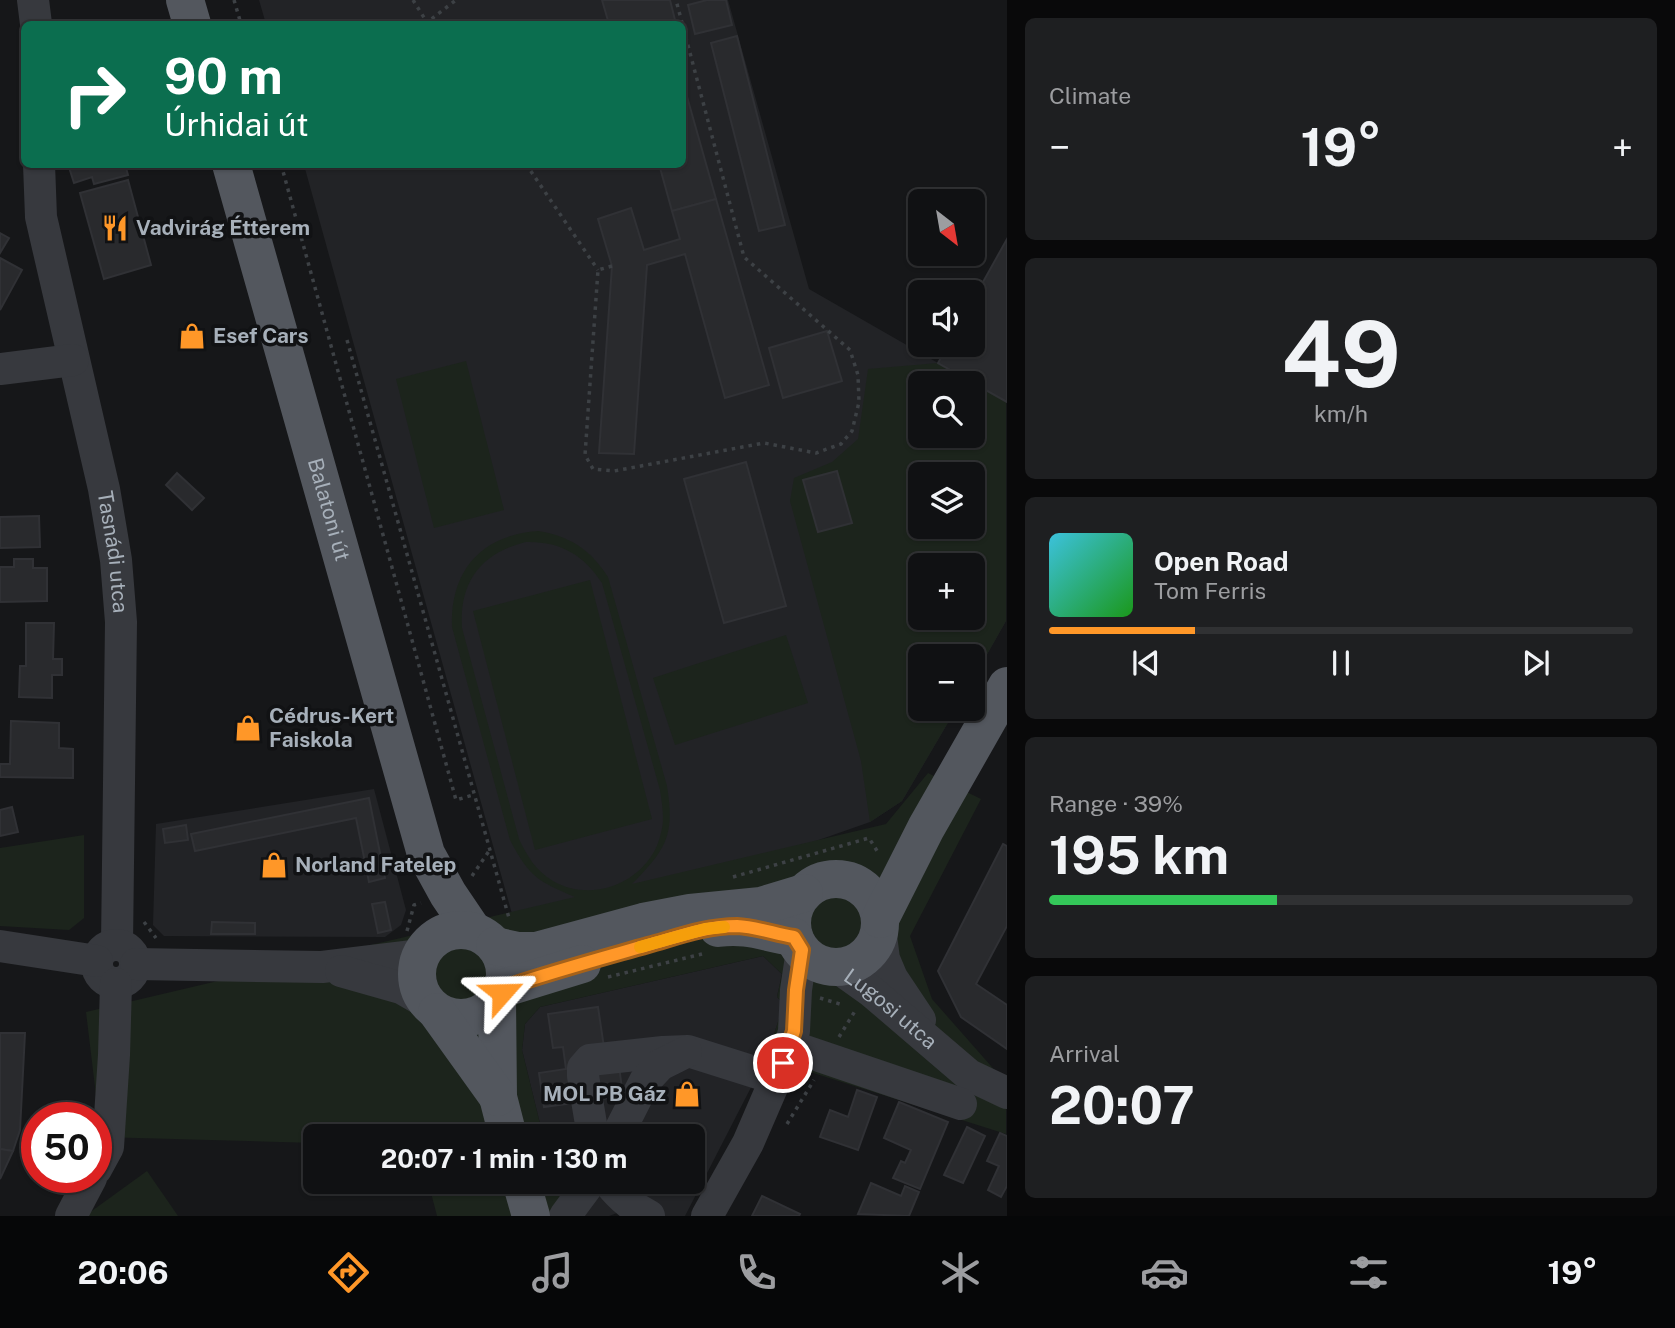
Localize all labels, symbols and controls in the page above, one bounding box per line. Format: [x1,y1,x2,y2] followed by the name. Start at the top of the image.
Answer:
[164,47,283,105] text: 90 m
[49,49,140,140] icon: right
[1049,82,1131,109] text: Climate
[164,106,309,143] text: Úrhidai út
[1300,117,1382,178] text: 19°
[1049,125,1070,170] text: −
[1612,125,1633,170] text: +
[908,189,985,266] north arrow
[908,189,985,721] map controls
[100,213,130,243] restaurant icon: Vadvirág Étterem
[136,215,310,240] place label: Vadvirág Étterem
[908,280,985,357] button: sound
[1281,301,1401,407] text: 49
[177,321,207,351] shop icon: Esef Cars
[213,323,309,348] place label: Esef Cars
[908,371,985,448] button: search
[1314,400,1368,427] text: km/h
[303,455,356,564] street label: Balatoni út
[908,462,985,539] button: layers
[93,489,133,614] street label: Tasnádi utca
[1154,546,1289,577] text: Open Road
[908,553,985,630] button: +
[1154,577,1266,604] text: Tom Ferris
[908,644,985,721] button: −
[1127,644,1165,682] icon: previous
[1322,644,1360,682] icon: pause
[1517,644,1555,682] icon: next
[269,703,394,752] place label: Cédrus-Kert Faiskola
[233,713,263,743] shop icon: Cédrus-Kert Faiskola
[1049,790,1183,817] text: Range · 39%
[1049,825,1229,886] text: 195 km
[259,850,289,880] shop icon: Norland Fatelep
[295,852,456,877] place label: Norland Fatelep
[465,956,539,1030] position arrow
[839,963,942,1054] street label: Lugosi utca
[753,1033,813,1093] pin
[1049,1040,1120,1067] text: Arrival
[764,1044,802,1082] icon: arrive
[1049,1075,1195,1136] text: 20:07
[672,1079,702,1109] shop icon: MOL PB Gáz
[543,1081,666,1106] place label: MOL PB Gáz
[21,1102,112,1193] speed limit sign: 50
[381,1143,627,1174] text: 20:07 · 1 min · 130 m
[324,1248,373,1297] icon: directions
[528,1248,577,1297] icon: music
[732,1248,781,1297] icon: phone
[936,1248,985,1297] icon: climate
[1140,1248,1189,1297] icon: car
[1344,1248,1393,1297] icon: filters
[77,1254,169,1291] text: 20:06
[1548,1254,1597,1291] text: 19°

